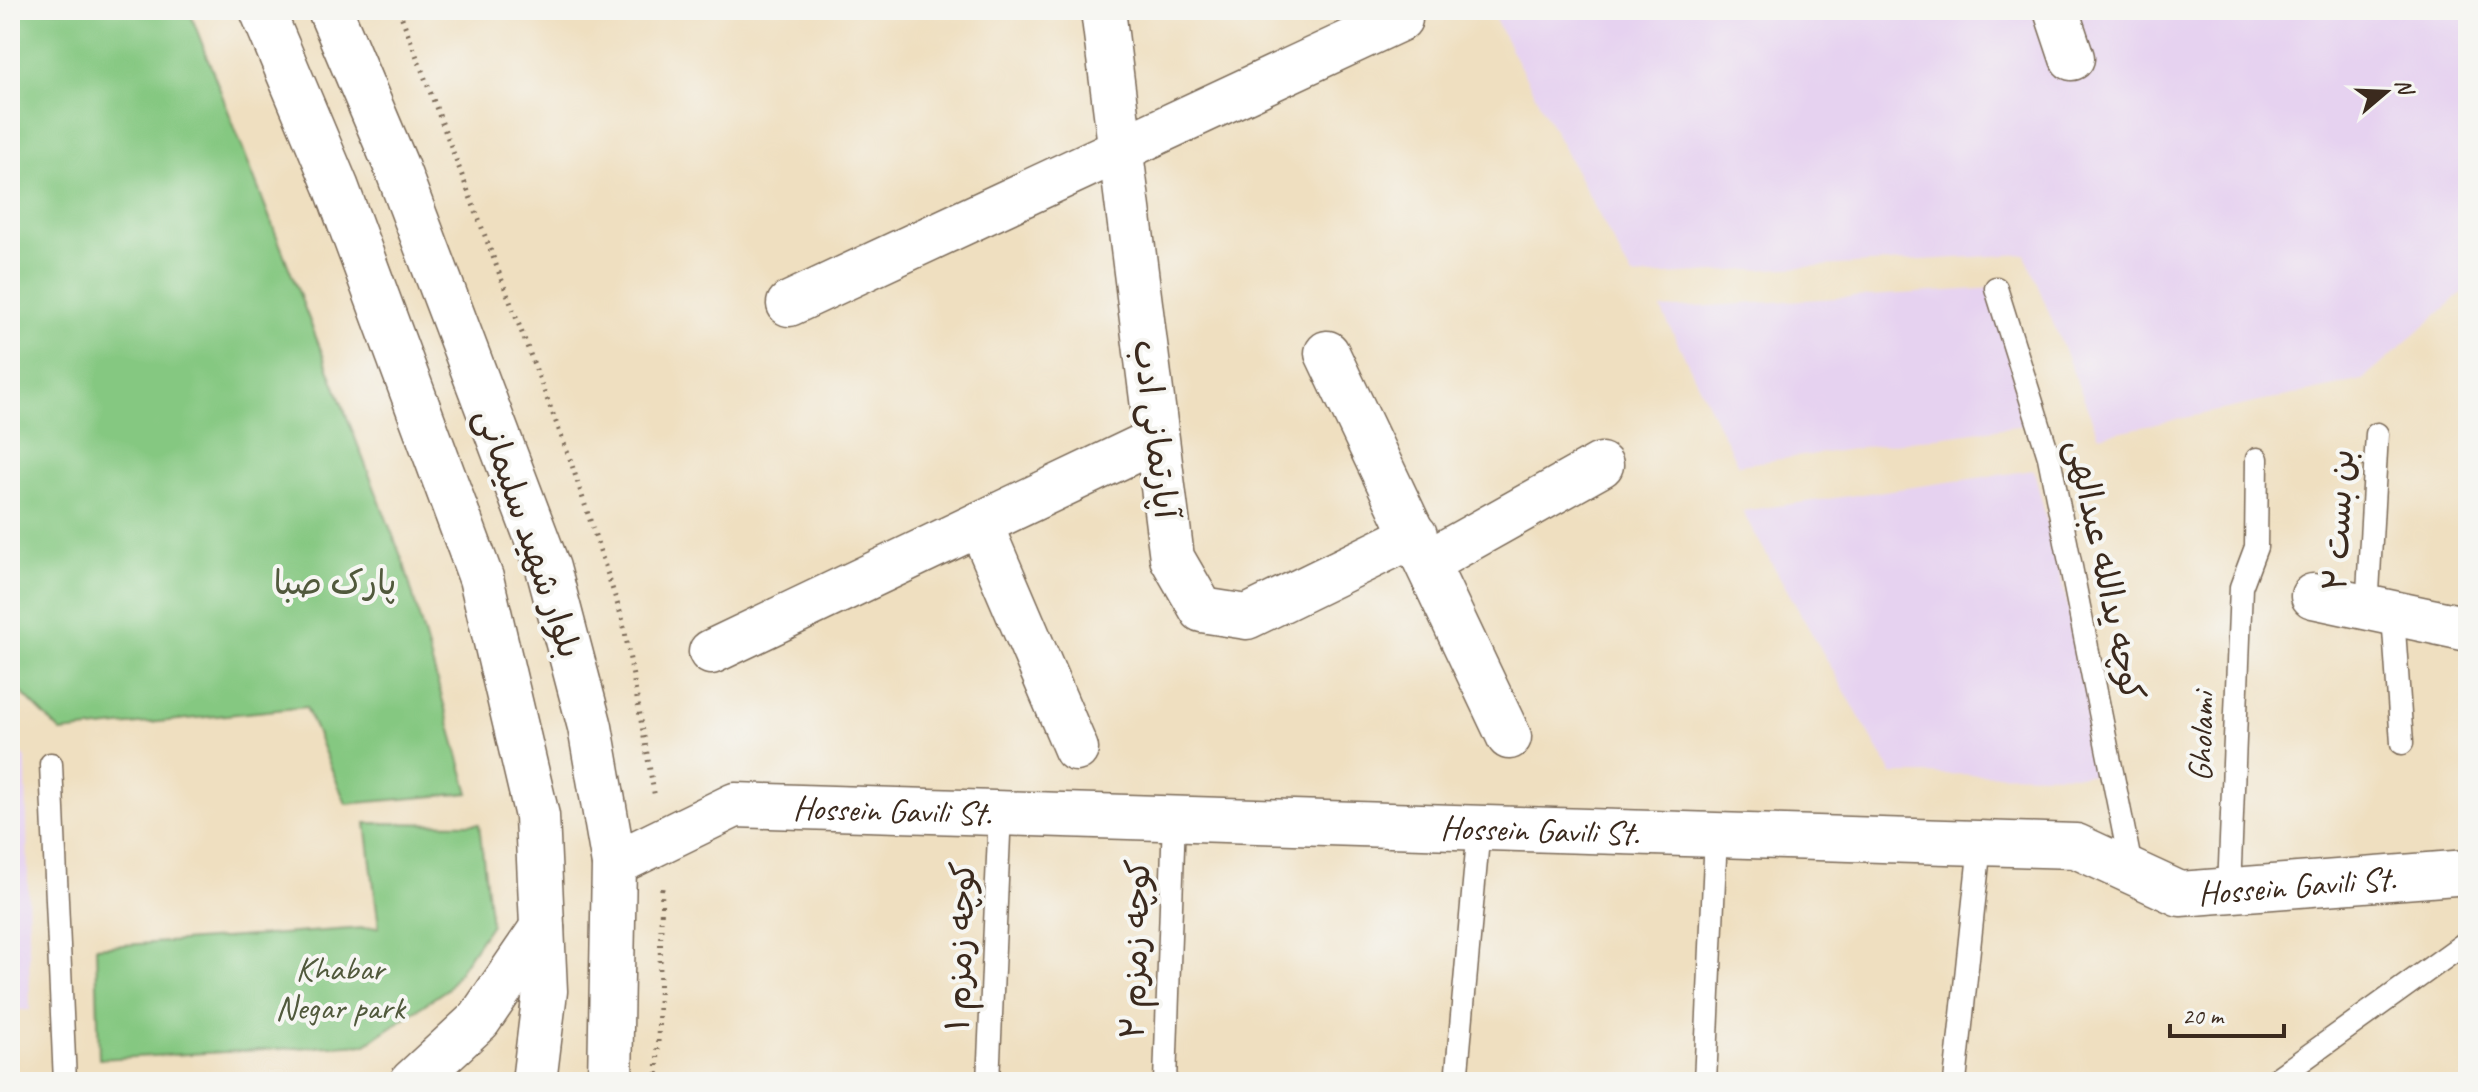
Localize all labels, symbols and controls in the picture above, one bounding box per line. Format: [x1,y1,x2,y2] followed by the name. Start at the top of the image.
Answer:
[2346,52,2426,132] north arrow
[2389,75,2421,100] text: N
[1124,337,1188,522] street label: آپارتمانی ادب
[466,402,592,664] street label: بلوار شهید سلیمانی
[2057,435,2155,705] street label: کوچه یدالله عبدالهی
[2313,448,2363,592] street label: بن بست ۲
[274,561,396,604] park label: پارک صبا
[2178,687,2224,782] street label: Gholami
[792,785,992,834] street label: Hossein Gavili St.
[1440,805,1640,854] street label: Hossein Gavili St.
[2196,856,2398,914] street label: Hossein Gavili St.
[1110,858,1164,1040] street label: کوچه زمزم ۲
[936,860,988,1032] street label: کوچه زمزم ۱
[275,947,407,1029] park label: Khabar Negar park
[2170,988,2284,1038] scale bar
[2182,1001,2225,1031] text: 20 m

